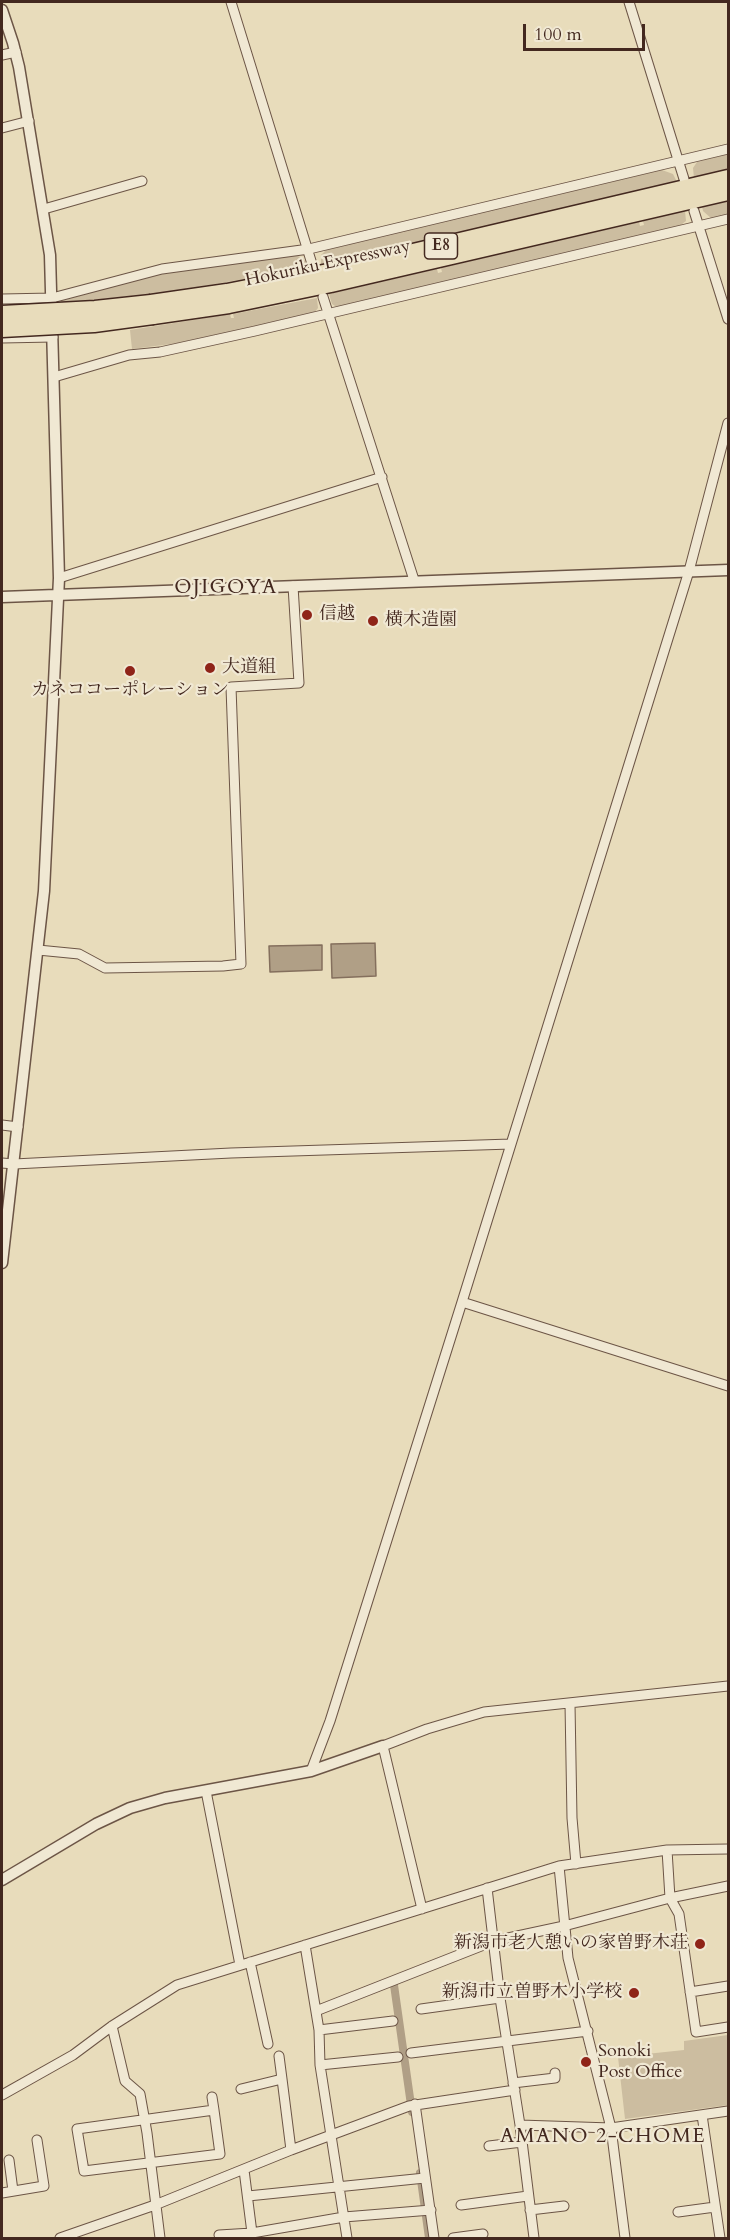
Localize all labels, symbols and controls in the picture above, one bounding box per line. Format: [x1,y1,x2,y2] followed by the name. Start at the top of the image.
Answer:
[526,12,648,50] scale bar
[534,22,582,47] text: 100 m
[424,233,458,259] road number: E8
[243,236,413,292] street label: Hokuriku Expressway
[174,576,278,600] district label: OJIGOYA
[319,604,355,626] place label: 信越
[300,608,314,622] marker: 信越
[385,610,457,632] place label: 横木造園
[366,614,380,628] marker: 横木造園
[222,657,276,679] place label: 大道組
[203,661,217,675] marker: 大道組
[123,664,137,678] marker: カネココーポレーション
[31,680,229,702] place label: カネココーポレーション
[454,1933,688,1955] place label: 新潟市老人憩いの家曽野木荘
[693,1937,707,1951] marker: 新潟市老人憩いの家曽野木荘
[442,1982,622,2004] place label: 新潟市立曽野木小学校
[627,1986,641,2000] marker: 新潟市立曽野木小学校
[598,2041,682,2084] place label: Sonoki Post Office
[579,2055,593,2069] marker: Sonoki Post Office
[500,2125,706,2149] district label: AMANO 2-CHOME

